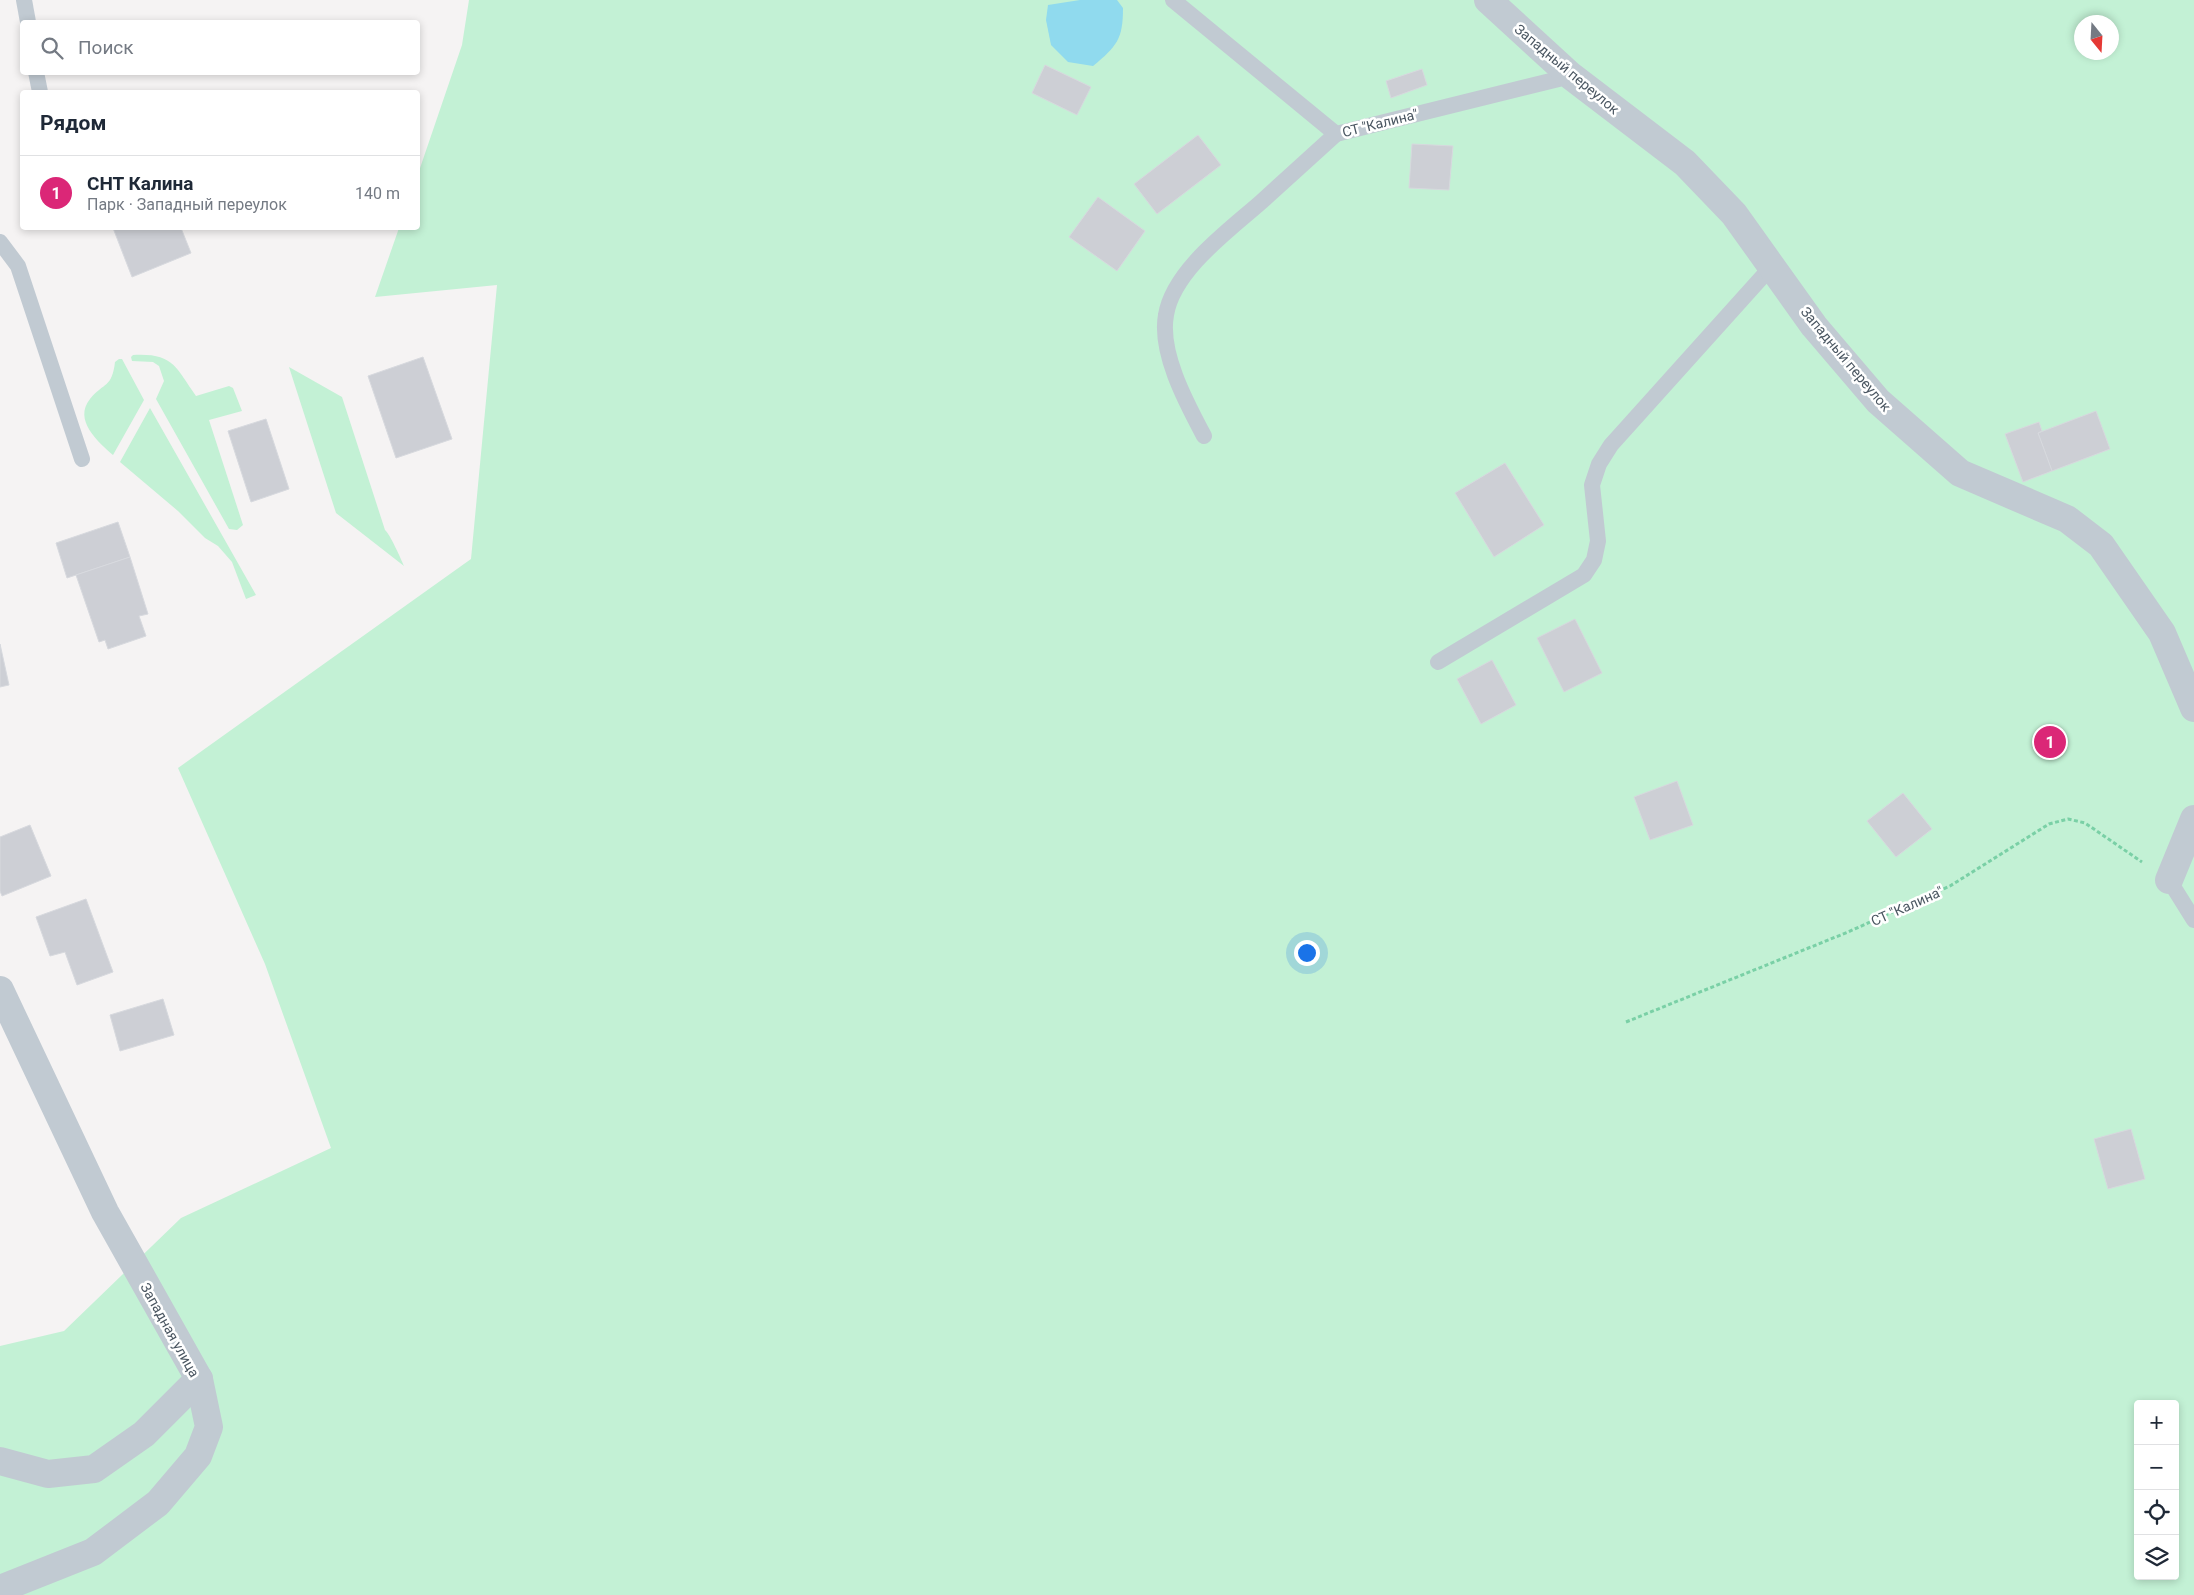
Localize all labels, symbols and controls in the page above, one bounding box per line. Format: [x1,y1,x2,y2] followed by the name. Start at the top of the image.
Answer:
[2074,15,2119,60] north arrow
[20,20,420,75] search box
[1512,21,1623,118] street label: Западный переулок
[38,34,66,62] icon: search
[78,36,134,59] text: Поиск
[1340,106,1420,140] street label: СТ "Калина"
[40,111,106,135] text: Рядом
[87,172,193,195] text: СНТ Калина
[51,184,61,203] text: 1
[355,184,400,203] text: 140 m
[87,195,287,214] text: Парк · Западный переулок
[1798,304,1895,415] street label: Западный переулок
[2034,723,2066,761] pin: 1
[1868,883,1946,929] street label: СТ "Калина"
[1294,940,1320,966] your location
[137,1280,203,1380] street label: Западная улица
[2134,1400,2179,1580] map controls
[2134,1400,2179,1445] button: +
[2134,1445,2179,1490] button: −
[2134,1490,2179,1535] button: locate
[2134,1535,2179,1580] button: layers

